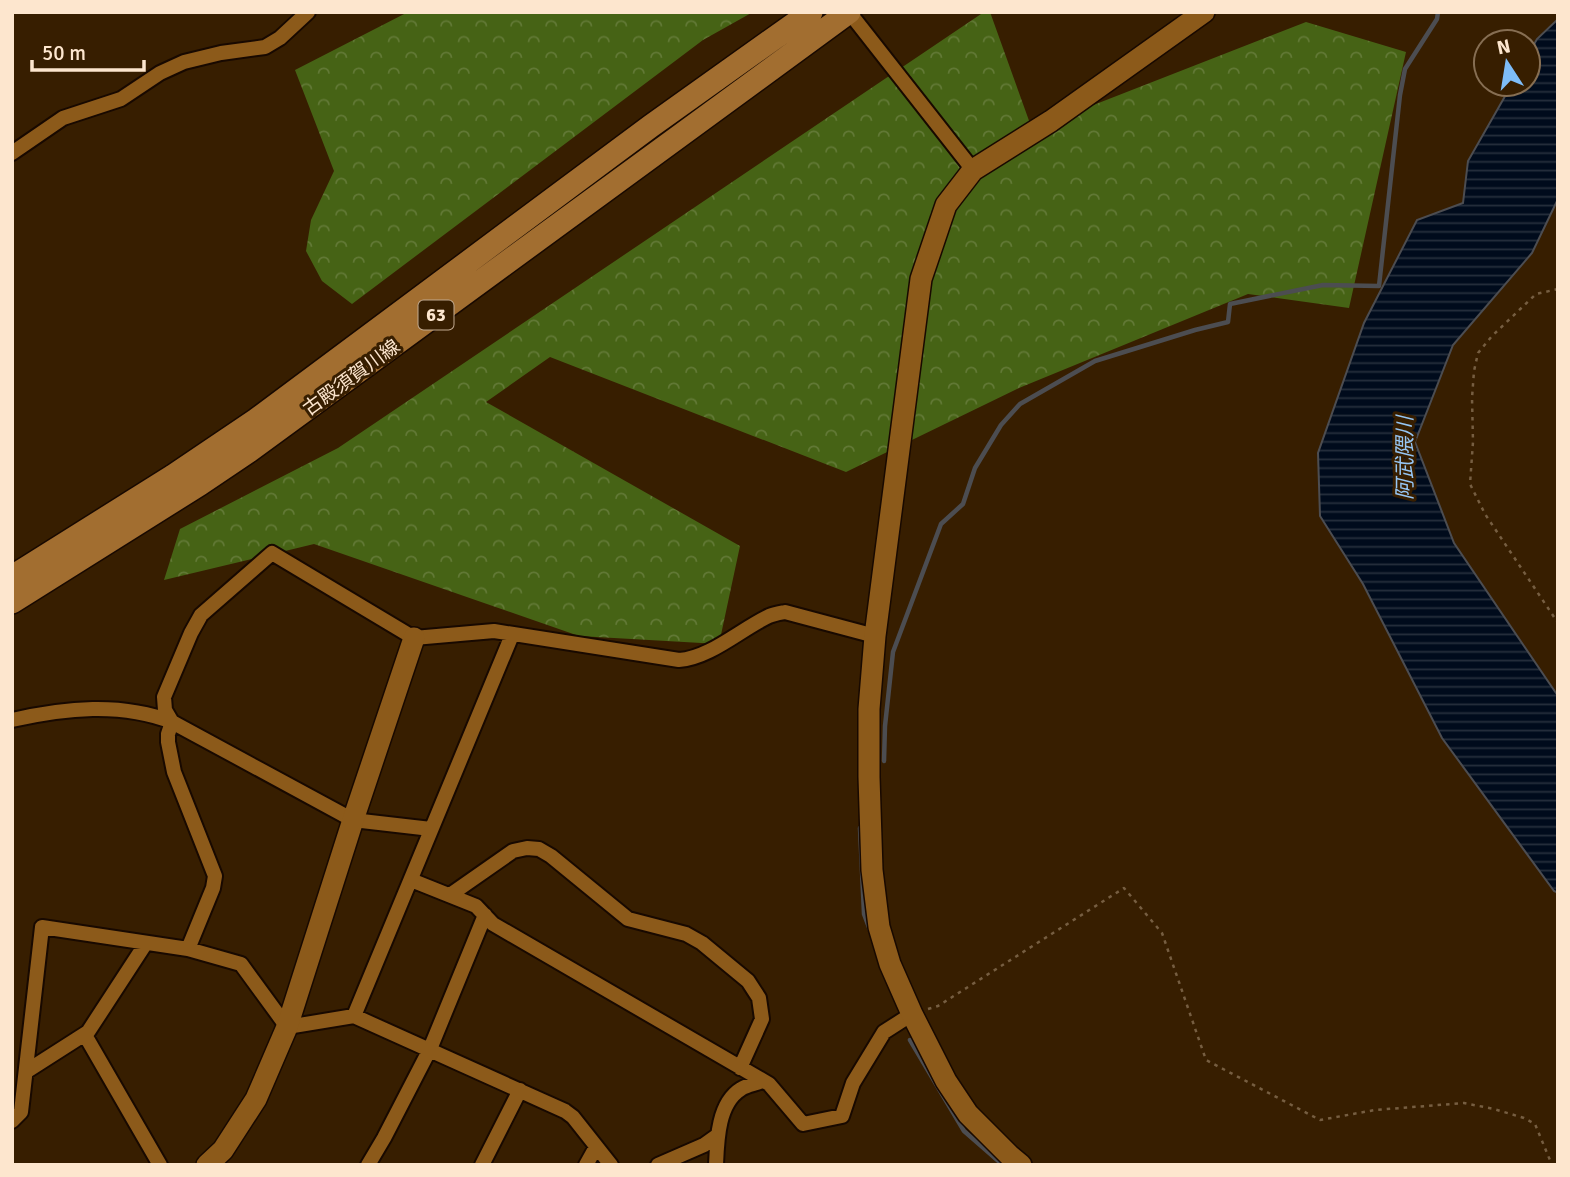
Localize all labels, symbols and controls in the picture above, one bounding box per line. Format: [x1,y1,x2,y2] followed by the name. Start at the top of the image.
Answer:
[32,28,144,72] scale bar
[1472,28,1542,98] north arrow
[1495,34,1513,60] text: N
[42,40,86,66] text: 50 m
[418,300,453,330] road number: 63
[298,335,405,421] street label: 古殿須賀川線
[1392,414,1418,500] water label: 阿武隈川

